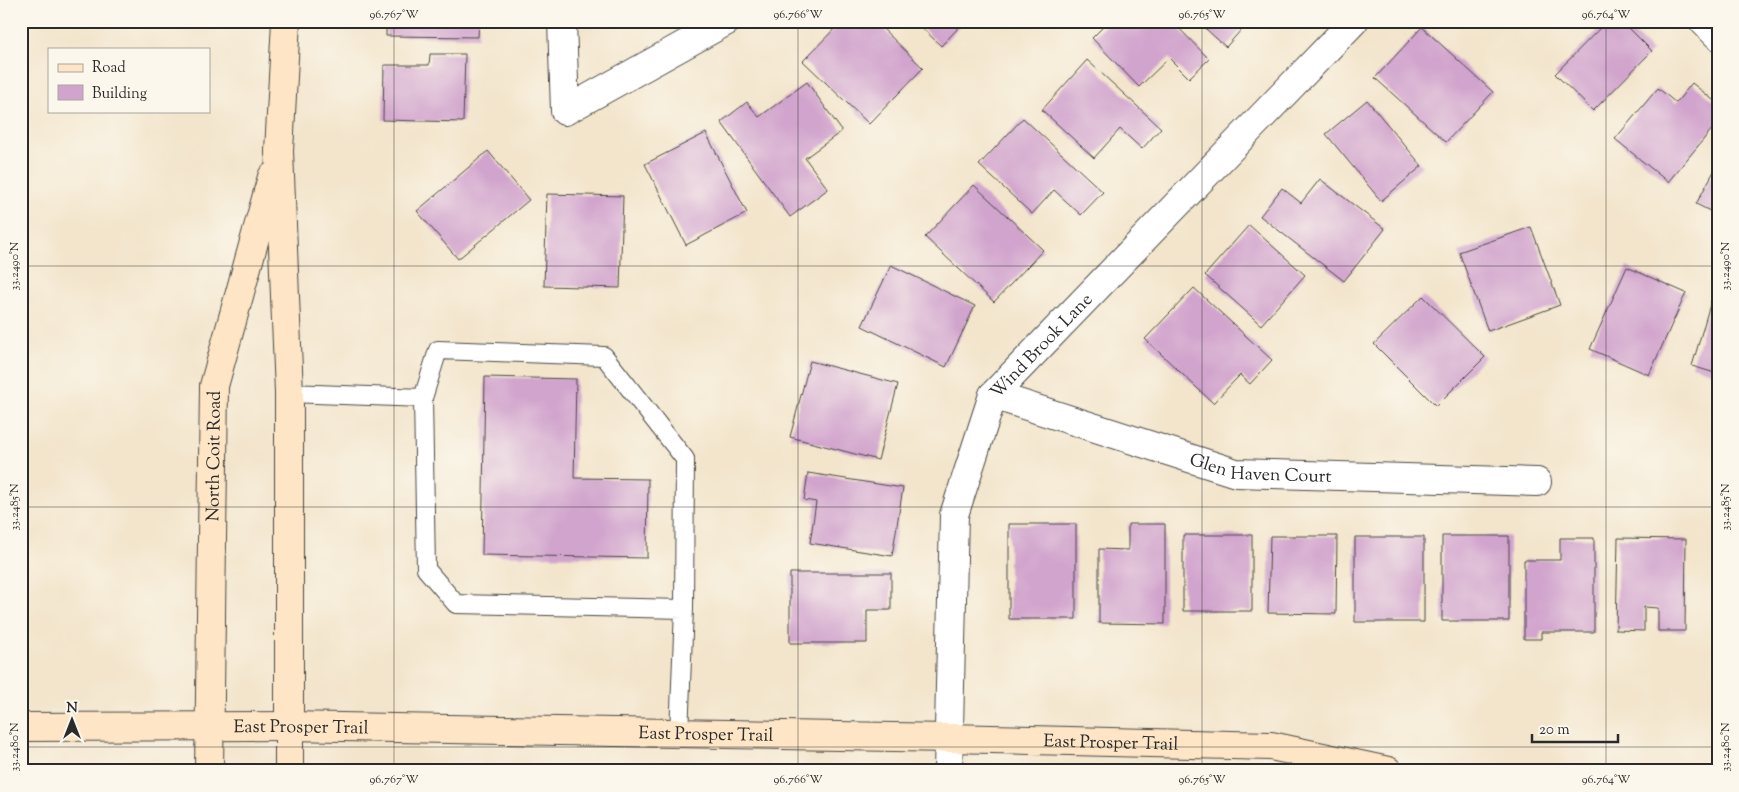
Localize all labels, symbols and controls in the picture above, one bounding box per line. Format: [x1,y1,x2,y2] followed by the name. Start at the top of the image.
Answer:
[369,6,419,24] text: 96.767°W
[774,6,823,24] text: 96.766°W
[1178,6,1226,24] text: 96.765°W
[1582,6,1631,24] text: 96.764°W
[48,48,210,112] legend
[92,58,126,79] text: Road
[92,84,147,105] text: Building
[6,241,24,290] text: 33.2490°N
[1717,241,1735,290] text: 33.2490°N
[985,288,1099,406] street label: Wind Brook Lane
[201,391,229,522] street label: North Coit Road
[1186,448,1332,491] street label: Glen Haven Court
[6,483,24,531] text: 33.2485°N
[1717,483,1735,531] text: 33.2485°N
[48,694,98,744] north arrow
[66,699,78,719] text: N
[1532,712,1618,744] scale bar
[233,715,369,742] street label: East Prosper Trail
[1539,720,1570,741] text: 20 m
[638,721,774,750] street label: East Prosper Trail
[6,722,24,772] text: 33.2480°N
[1717,722,1735,772] text: 33.2480°N
[1043,729,1179,759] street label: East Prosper Trail
[369,771,419,789] text: 96.767°W
[774,771,823,789] text: 96.766°W
[1178,771,1226,789] text: 96.765°W
[1582,771,1631,789] text: 96.764°W

